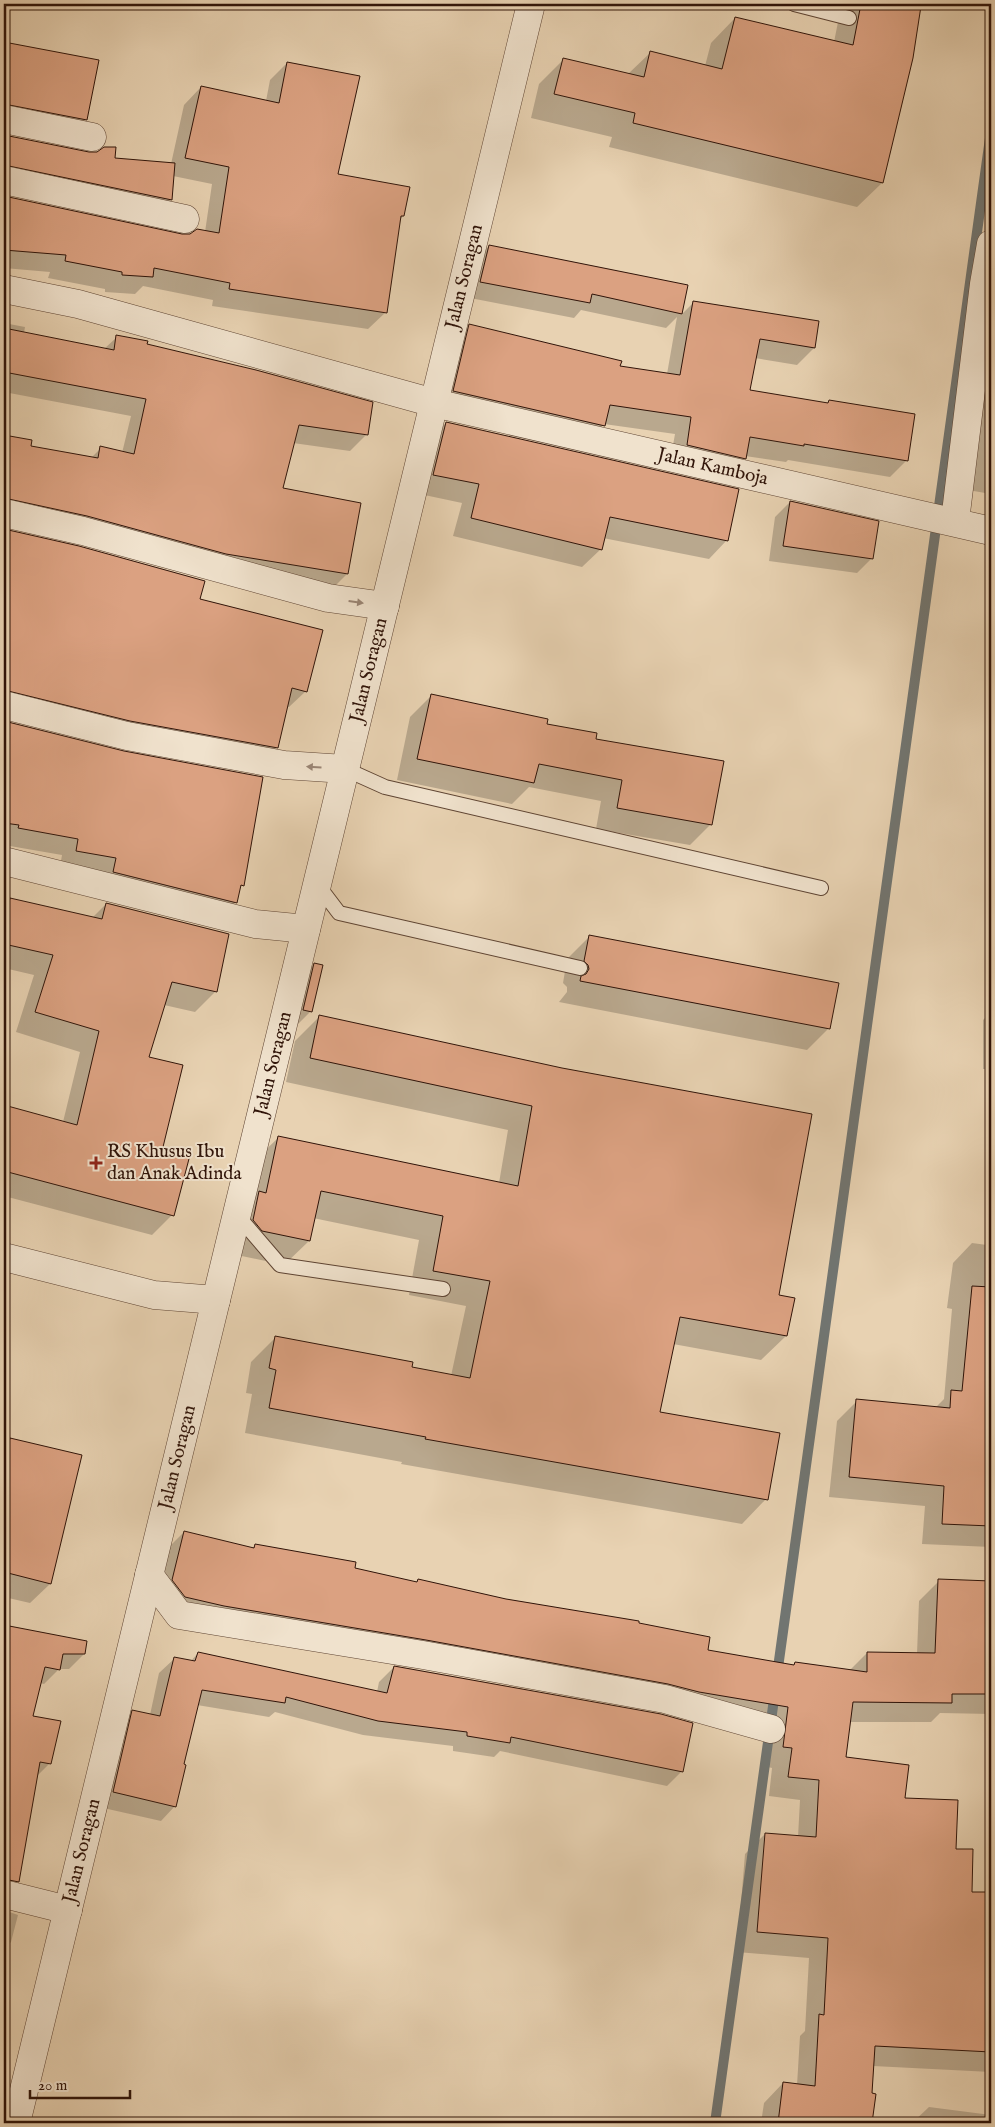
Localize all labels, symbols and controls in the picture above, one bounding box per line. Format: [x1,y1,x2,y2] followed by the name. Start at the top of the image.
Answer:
[440,222,489,334] street label: Jalan Soragan
[653,442,771,492] street label: Jalan Kamboja
[349,598,365,606] one-way arrow
[344,615,393,727] street label: Jalan Soragan
[306,762,322,770] one-way arrow
[249,1009,298,1121] street label: Jalan Soragan
[107,1140,242,1186] place label: RS Khusus Ibu dan Anak Adinda
[89,1156,103,1170] marker: RS Khusus Ibu dan Anak Adinda
[153,1403,202,1514] street label: Jalan Soragan
[57,1796,106,1908] street label: Jalan Soragan
[30,2067,130,2099] scale bar
[38,2076,68,2095] text: 20 m

